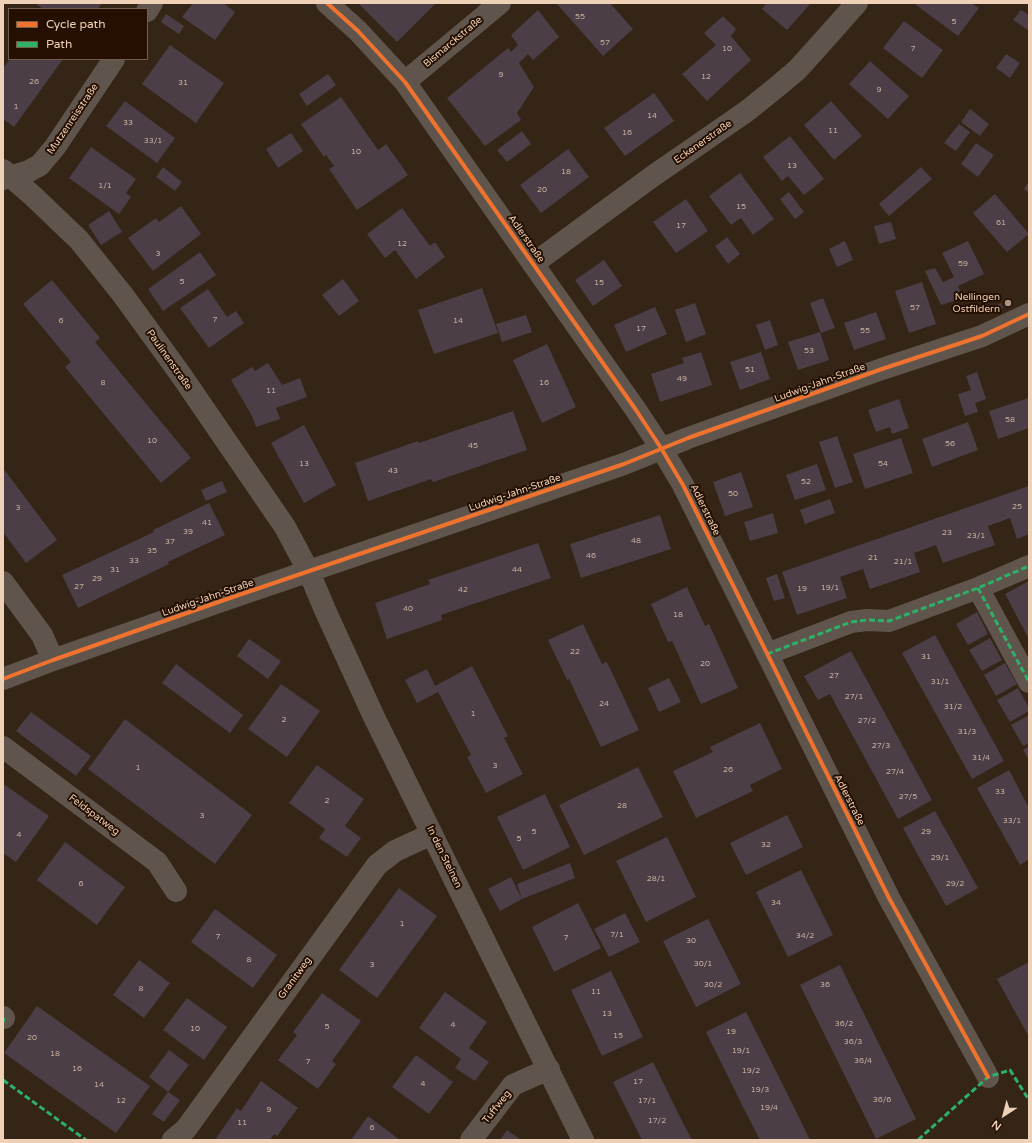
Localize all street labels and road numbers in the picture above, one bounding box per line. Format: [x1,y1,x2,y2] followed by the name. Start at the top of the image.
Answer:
[421,14,485,70] street label: Bismarckstraße
[45,81,101,157] street label: Mutzenreisstraße
[672,118,734,166] street label: Eckenerstraße
[505,213,547,265] street label: Adlerstraße
[144,328,194,392] street label: Paulinenstraße
[773,361,867,405] street label: Ludwig-Jahn-Straße
[468,472,562,514] street label: Ludwig-Jahn-Straße
[687,482,723,538] street label: Adlerstraße
[161,577,255,619] street label: Ludwig-Jahn-Straße
[831,773,867,827] street label: Adlerstraße
[66,792,122,838] street label: Feldspatweg
[424,824,464,890] street label: In den Steinen
[276,955,314,1001] street label: Granitweg
[480,1088,514,1126] street label: Tuffweg

